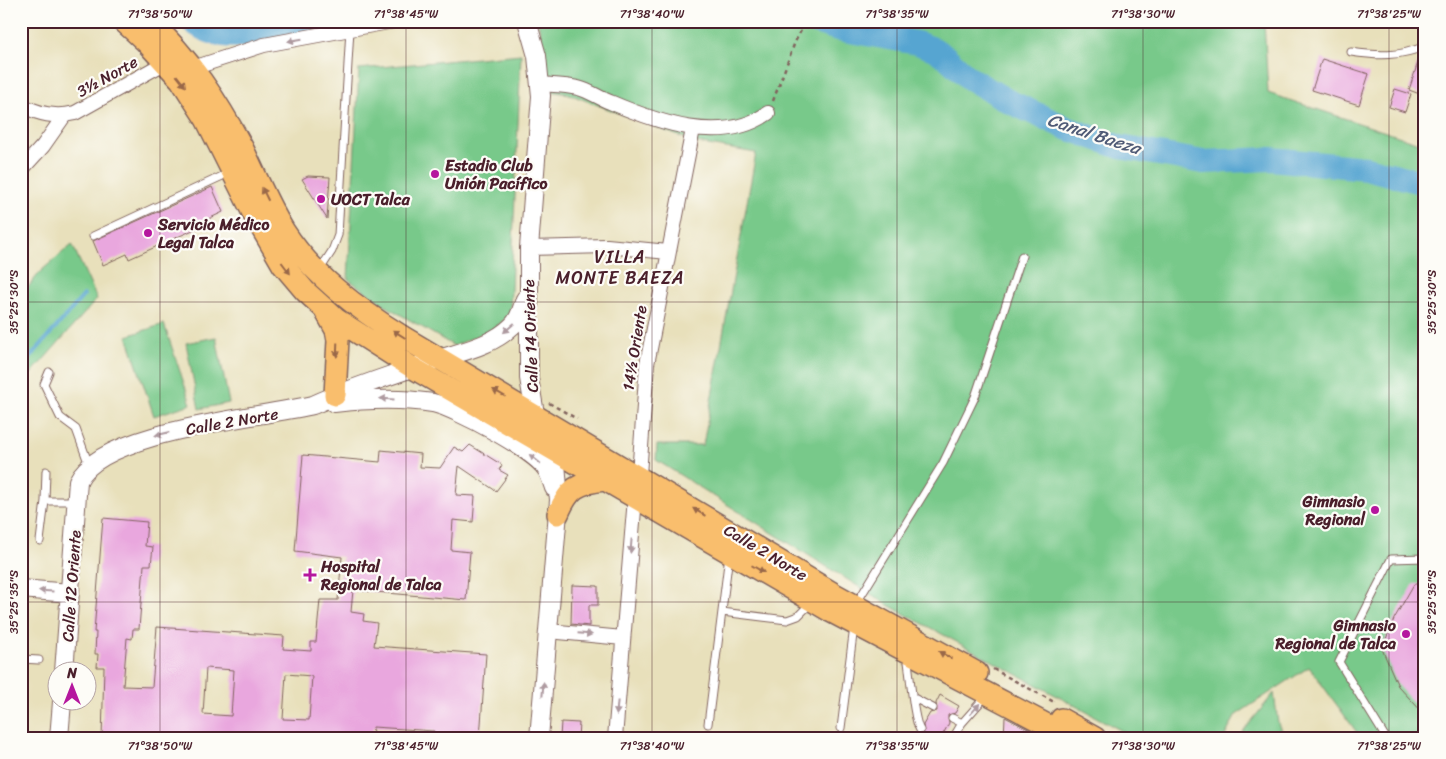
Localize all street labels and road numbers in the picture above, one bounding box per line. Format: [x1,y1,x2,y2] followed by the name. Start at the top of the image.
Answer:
[71,48,143,105] street label: 3½ Norte
[514,279,547,393] street label: Calle 14 Oriente
[613,303,656,393] street label: 14½ Oriente
[183,399,281,444] street label: Calle 2 Norte
[718,516,813,589] street label: Calle 2 Norte
[53,529,90,643] street label: Calle 12 Oriente

